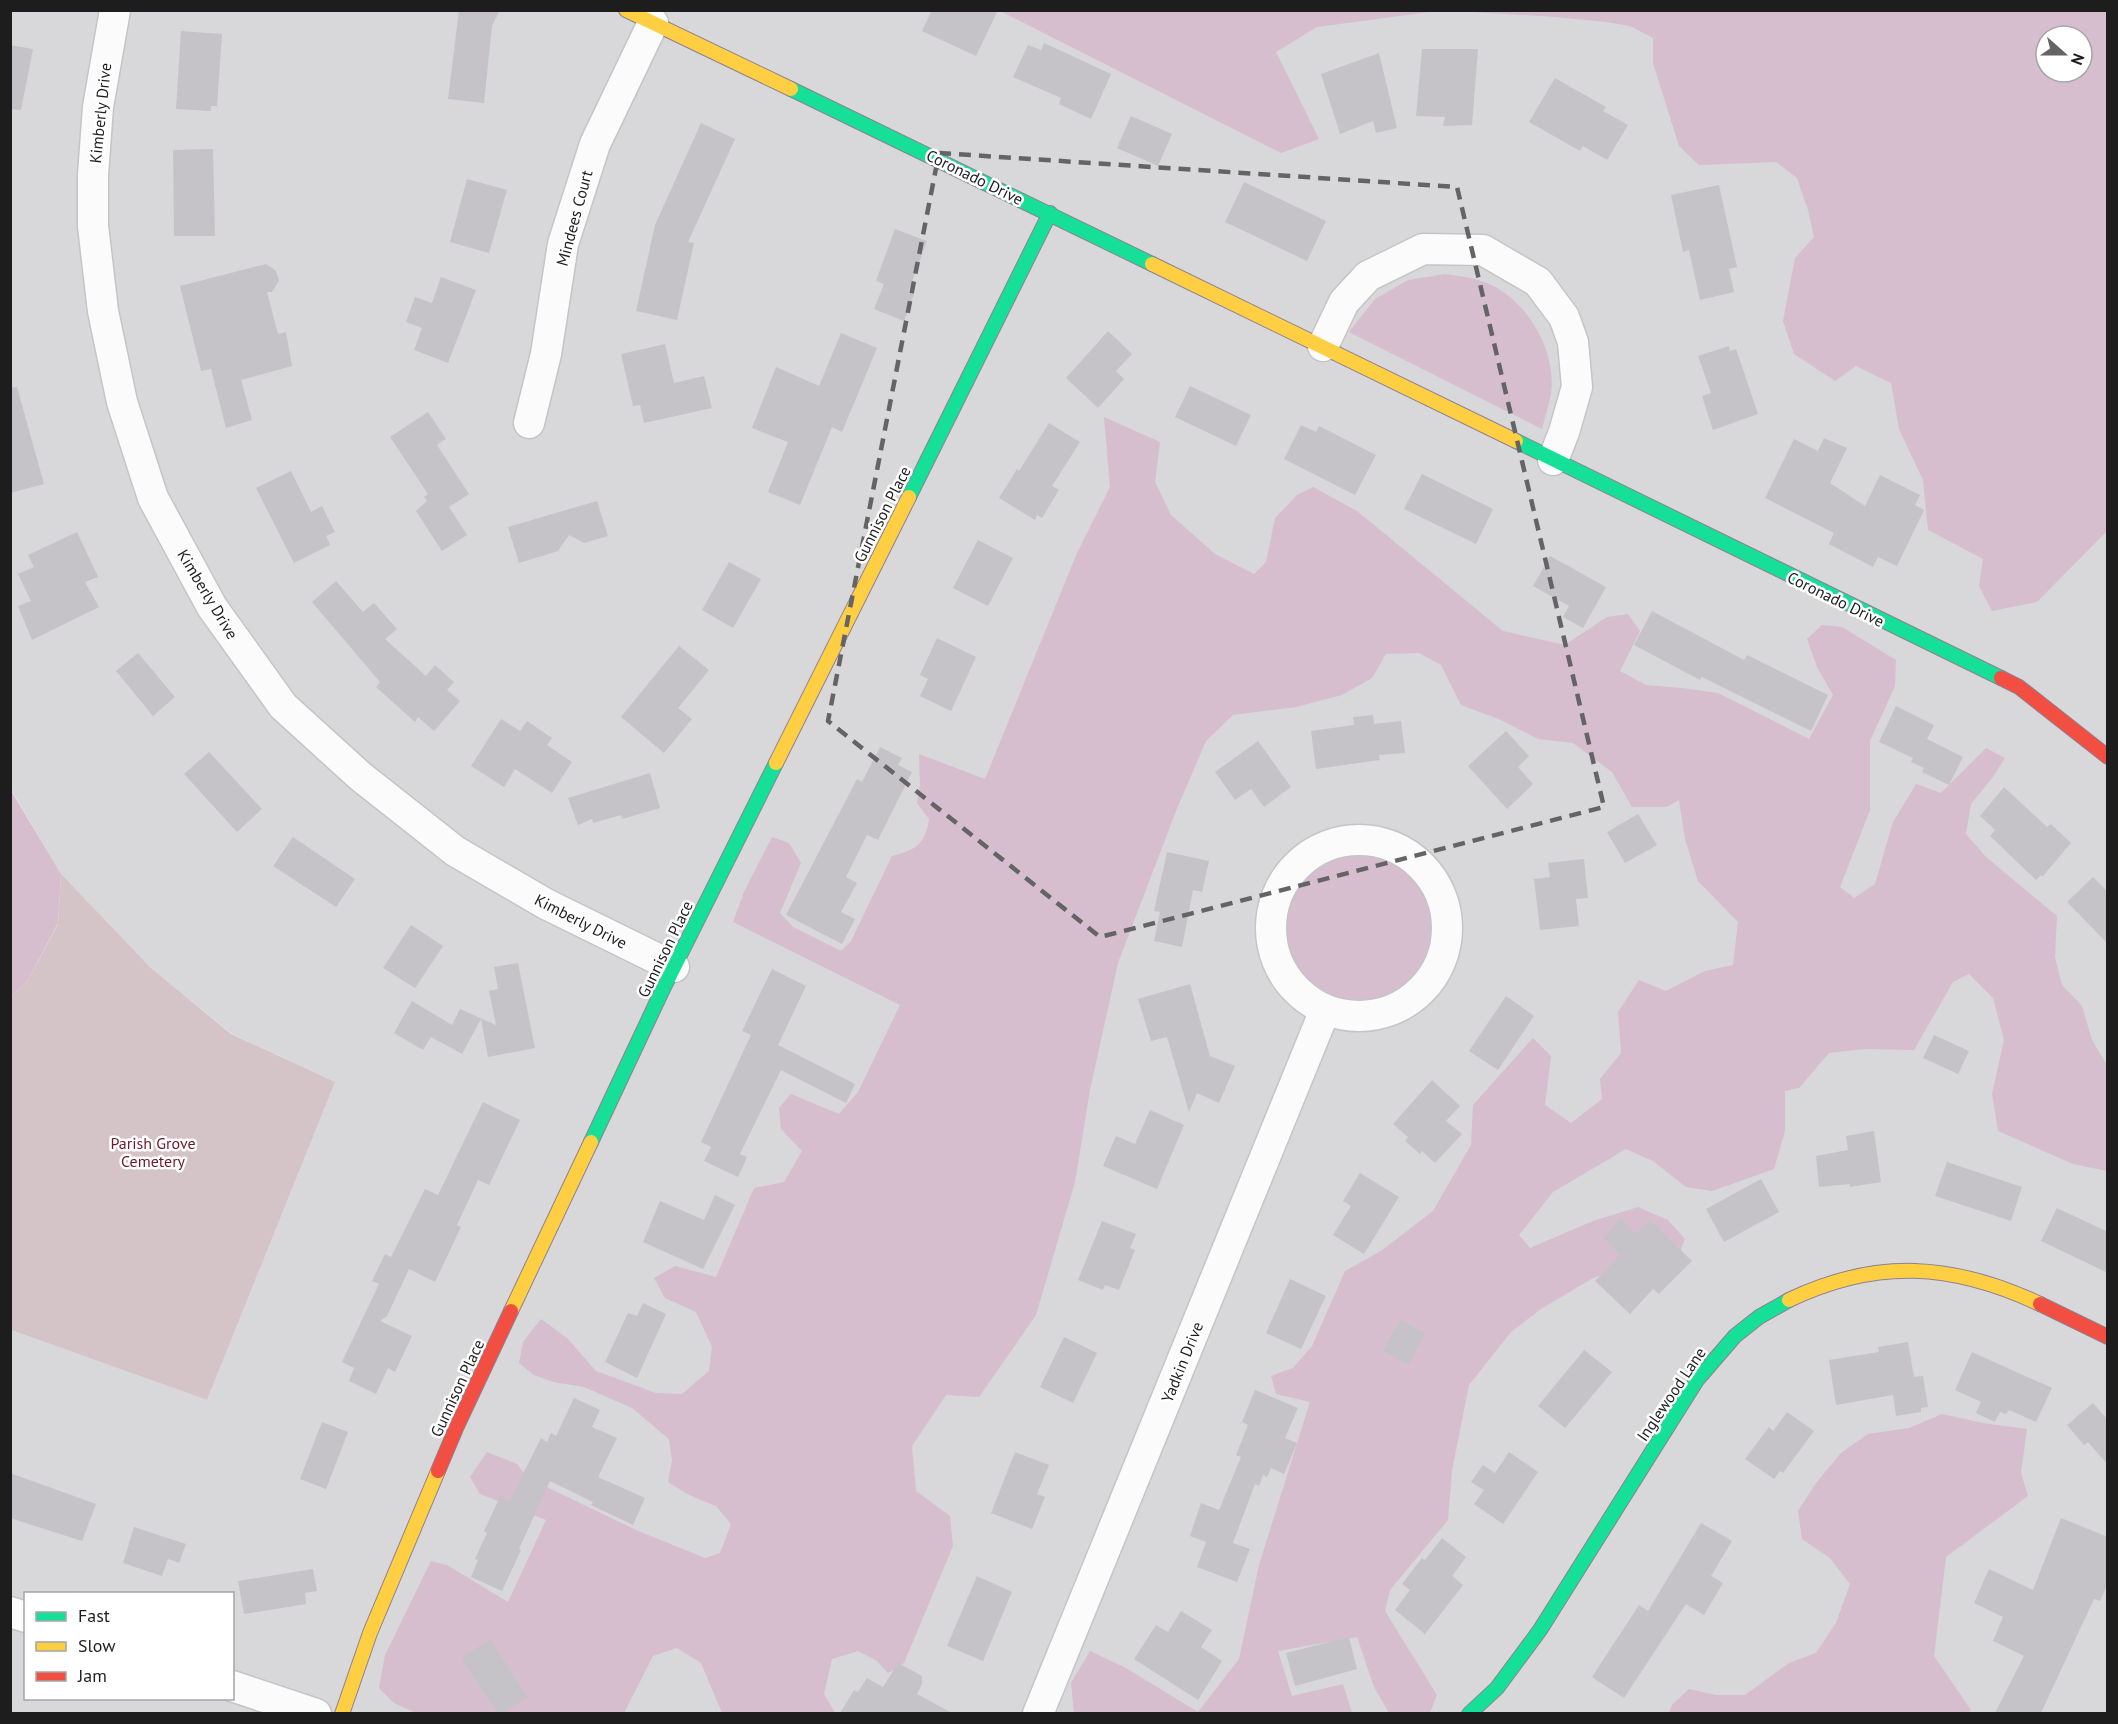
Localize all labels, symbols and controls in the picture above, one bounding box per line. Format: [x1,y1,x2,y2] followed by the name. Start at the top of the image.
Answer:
[2034,24,2094,84] north arrow
[2067,51,2089,68] text: N
[85,62,115,164] street label: Kimberly Drive
[923,145,1027,209] street label: Coronado Drive
[552,167,597,268] street label: Mindees Court
[849,463,915,565] street label: Gunnison Place
[173,546,243,642] street label: Kimberly Drive
[1784,567,1888,631] street label: Coronado Drive
[531,889,631,953] street label: Kimberly Drive
[633,897,697,1001] street label: Gunnison Place
[110,1133,196,1171] park label: Parish Grove Cemetery
[1157,1319,1207,1405] street label: Yadkin Drive
[426,1336,488,1440] street label: Gunnison Place
[1632,1343,1710,1445] street label: Inglewood Lane
[24,1592,234,1700] legend
[78,1604,110,1627] text: Fast
[78,1634,116,1657] text: Slow
[77,1664,107,1687] text: Jam

